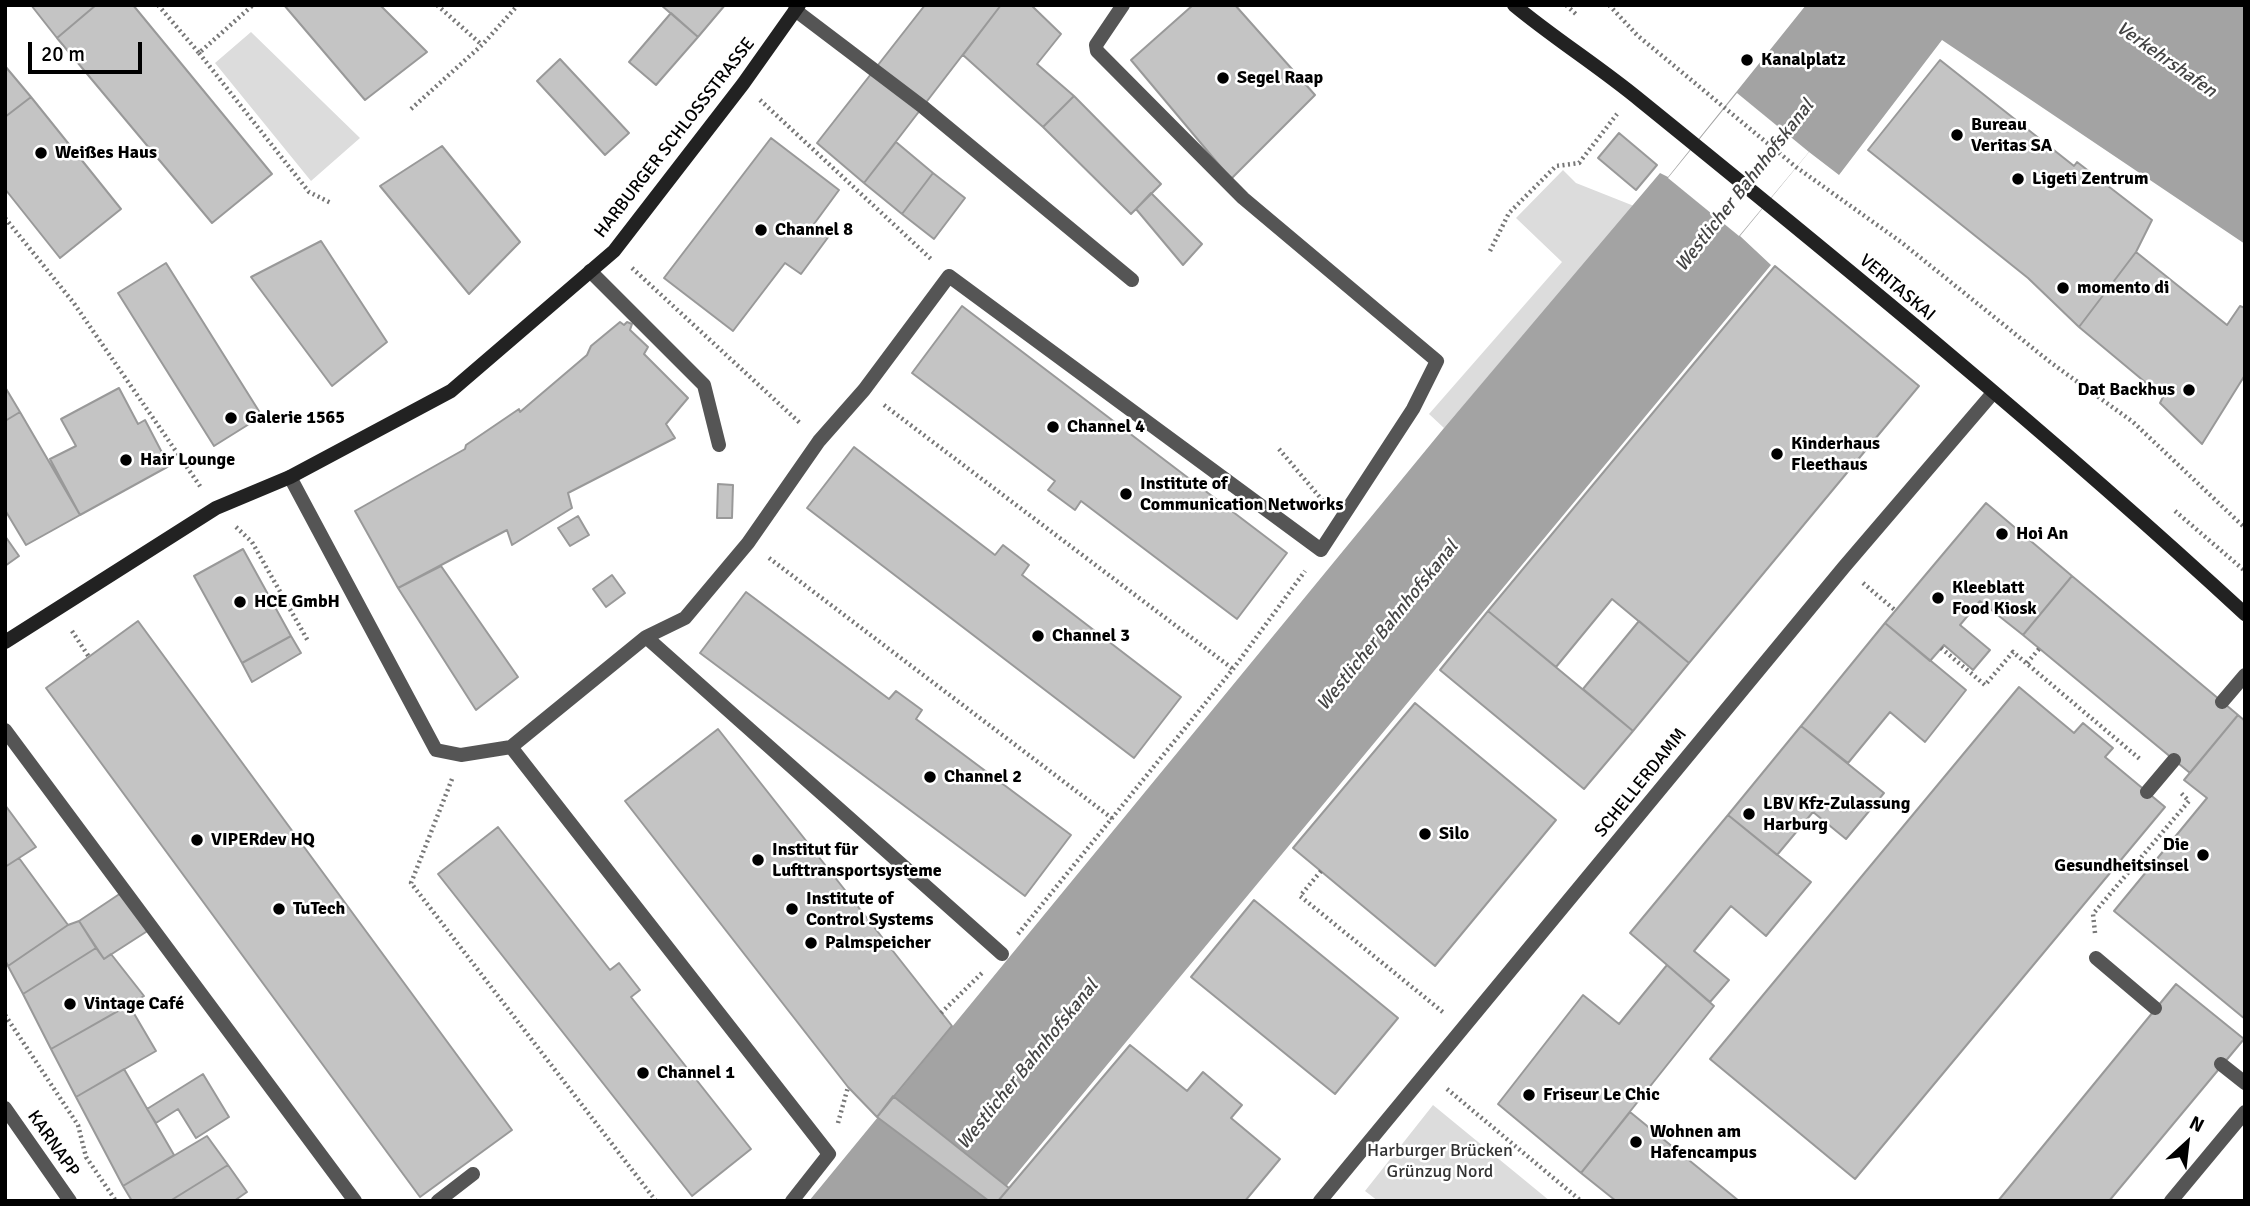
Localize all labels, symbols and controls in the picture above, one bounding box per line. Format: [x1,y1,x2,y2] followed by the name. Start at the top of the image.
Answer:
[2112,17,2220,103] water label: Verkehrshafen
[32,28,145,72] scale bar
[590,34,760,242] street label: HARBURGER SCHLOSSSTRASSE
[41,41,85,67] text: 20 m
[1761,49,1846,71] place label: Kanalplatz
[1739,52,1755,68] marker: Kanalplatz
[1237,67,1323,89] place label: Segel Raap
[1215,70,1231,86] marker: Segel Raap
[1671,96,1819,276] water label: Westlicher Bahnhofskanal
[1971,114,2052,156] place label: Bureau Veritas SA
[1949,127,1965,143] marker: Bureau Veritas SA
[55,142,157,164] place label: Weißes Haus
[33,145,49,161] marker: Weißes Haus
[2032,168,2149,190] place label: Ligeti Zentrum
[2010,171,2026,187] marker: Ligeti Zentrum
[775,219,853,241] place label: Channel 8
[753,222,769,238] marker: Channel 8
[1855,250,1939,326] street label: VERITASKAI
[2077,277,2169,299] place label: momento di
[2055,280,2071,296] marker: momento di
[2078,379,2175,401] place label: Dat Backhus
[2181,382,2197,398] marker: Dat Backhus
[245,407,345,429] place label: Galerie 1565
[223,410,239,426] marker: Galerie 1565
[1067,416,1145,438] place label: Channel 4
[1045,419,1061,435] marker: Channel 4
[1791,433,1880,476] place label: Kinderhaus Fleethaus
[1769,446,1785,462] marker: Kinderhaus Fleethaus
[140,449,235,471] place label: Hair Lounge
[118,452,134,468] marker: Hair Lounge
[1140,473,1343,516] place label: Institute of Communication Networks
[1118,486,1134,502] marker: Institute of Communication Networks
[2016,523,2068,545] place label: Hoi An
[1994,526,2010,542] marker: Hoi An
[1312,537,1464,715] water label: Westlicher Bahnhofskanal
[1952,577,2037,620] place label: Kleeblatt Food Kiosk
[1930,590,1946,606] marker: Kleeblatt Food Kiosk
[254,591,340,613] place label: HCE GmbH
[232,594,248,610] marker: HCE GmbH
[1052,625,1130,647] place label: Channel 3
[1030,628,1046,644] marker: Channel 3
[1590,724,1692,842] street label: SCHELLERDAMM
[944,766,1022,788] place label: Channel 2
[922,769,938,785] marker: Channel 2
[1763,793,1910,836] place label: LBV Kfz-Zulassung Harburg
[1741,806,1757,822] marker: LBV Kfz-Zulassung Harburg
[1439,823,1469,845] place label: Silo
[1417,826,1433,842] marker: Silo
[211,829,315,851] place label: VIPERdev HQ
[189,832,205,848] marker: VIPERdev HQ
[2054,834,2189,876] place label: Die Gesundheitsinsel
[772,839,942,882] place label: Institut für Lufttransportsysteme
[2195,847,2211,863] marker: Die Gesundheitsinsel
[750,852,766,868] marker: Institut für Lufttransportsysteme
[806,888,933,930] place label: Institute of Control Systems
[293,898,345,920] place label: TuTech
[271,901,287,917] marker: TuTech
[784,901,800,917] marker: Institute of Control Systems
[825,932,931,954] place label: Palmspeicher
[803,935,819,951] marker: Palmspeicher
[952,976,1104,1154] water label: Westlicher Bahnhofskanal
[84,993,184,1015] place label: Vintage Café
[62,996,78,1012] marker: Vintage Café
[657,1062,735,1084] place label: Channel 1
[635,1065,651,1081] marker: Channel 1
[1543,1084,1660,1106] place label: Friseur Le Chic
[1521,1087,1537,1103] marker: Friseur Le Chic
[22,1107,84,1181] street label: KARNAPP
[2152,1108,2222,1178] north arrow
[2185,1111,2208,1138] text: N
[1650,1121,1757,1164] place label: Wohnen am Hafencampus
[1628,1134,1644,1150] marker: Wohnen am Hafencampus
[1367,1140,1513,1182] park label: Harburger Brücken Grünzug Nord

